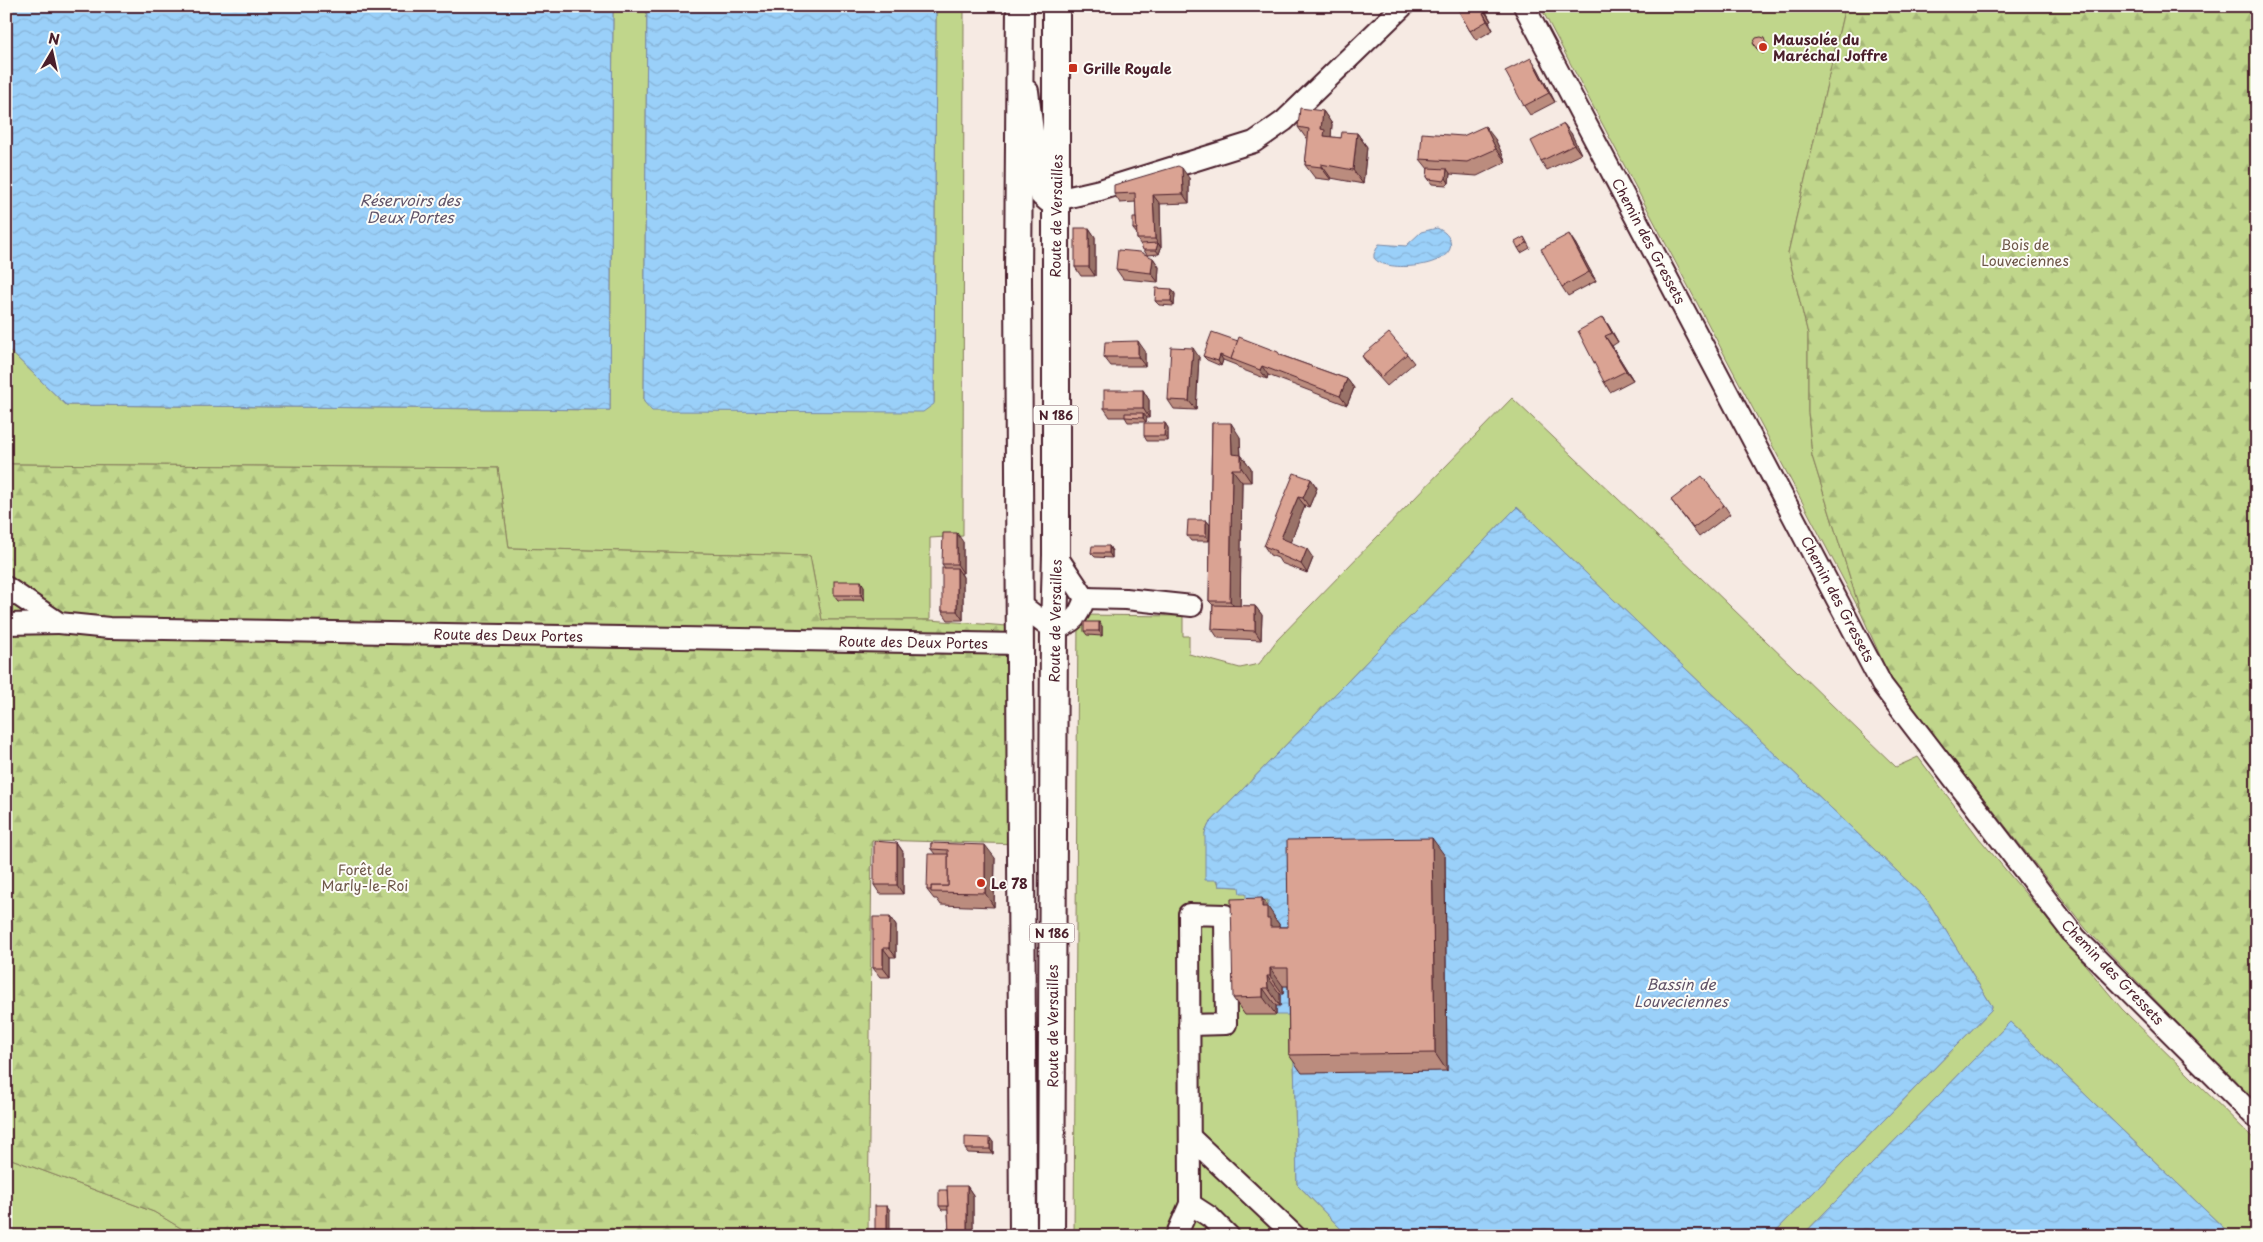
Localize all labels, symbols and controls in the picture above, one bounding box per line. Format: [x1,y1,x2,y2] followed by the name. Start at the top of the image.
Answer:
[47,27,61,50] text: N
[28,28,78,78] north arrow
[1773,29,1888,66] place label: Mausolée du Maréchal Joffre
[1757,41,1769,53] marker: Mausolée du Maréchal Joffre
[1083,58,1172,79] place label: Grille Royale
[1067,62,1079,74] marker: Grille Royale
[1044,154,1068,278] street label: Route de Versailles
[1607,174,1691,308] street label: Chemin des Gressets
[360,188,461,228] water label: Réservoirs des Deux Portes
[1981,234,2069,271] park label: Bois de Louveciennes
[1034,406,1078,424] road number: N 186
[1796,532,1880,666] street label: Chemin des Gressets
[1043,559,1067,683] street label: Route de Versailles
[433,623,583,647] street label: Route des Deux Portes
[838,630,988,654] street label: Route des Deux Portes
[322,859,408,896] park label: Forêt de Marly-le-Roi
[991,873,1028,894] place label: Le 78
[975,877,987,889] marker: Le 78
[2057,914,2169,1030] street label: Chemin des Gressets
[1030,924,1074,942] road number: N 186
[1042,964,1063,1088] street label: Route de Versailles
[1634,972,1729,1012] water label: Bassin de Louveciennes

